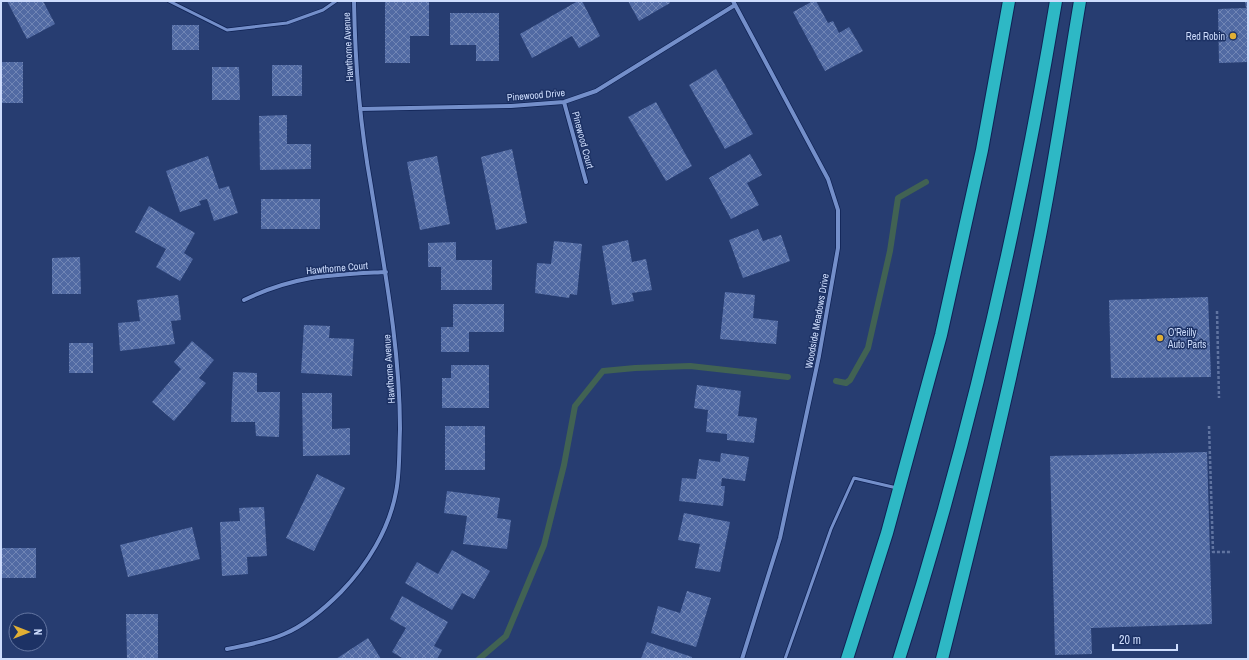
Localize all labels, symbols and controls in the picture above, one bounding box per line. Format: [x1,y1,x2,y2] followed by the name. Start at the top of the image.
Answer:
[340,12,356,82] street label: Hawthorne Avenue
[1186,30,1225,43] place label: Red Robin
[1228,31,1238,41] marker: Red Robin
[506,86,566,104] street label: Pinewood Drive
[569,110,597,171] street label: Pinewood Court
[306,259,369,277] street label: Hawthorne Court
[802,272,832,369] street label: Woodside Meadows Drive
[1167,326,1206,351] place label: O'Reilly Auto Parts
[1155,333,1165,343] marker: O'Reilly Auto Parts
[380,334,398,404] street label: Hawthorne Avenue
[8,612,48,652] north arrow
[1113,626,1177,652] scale bar
[31,629,45,635] text: N
[1119,632,1141,648] text: 20 m

